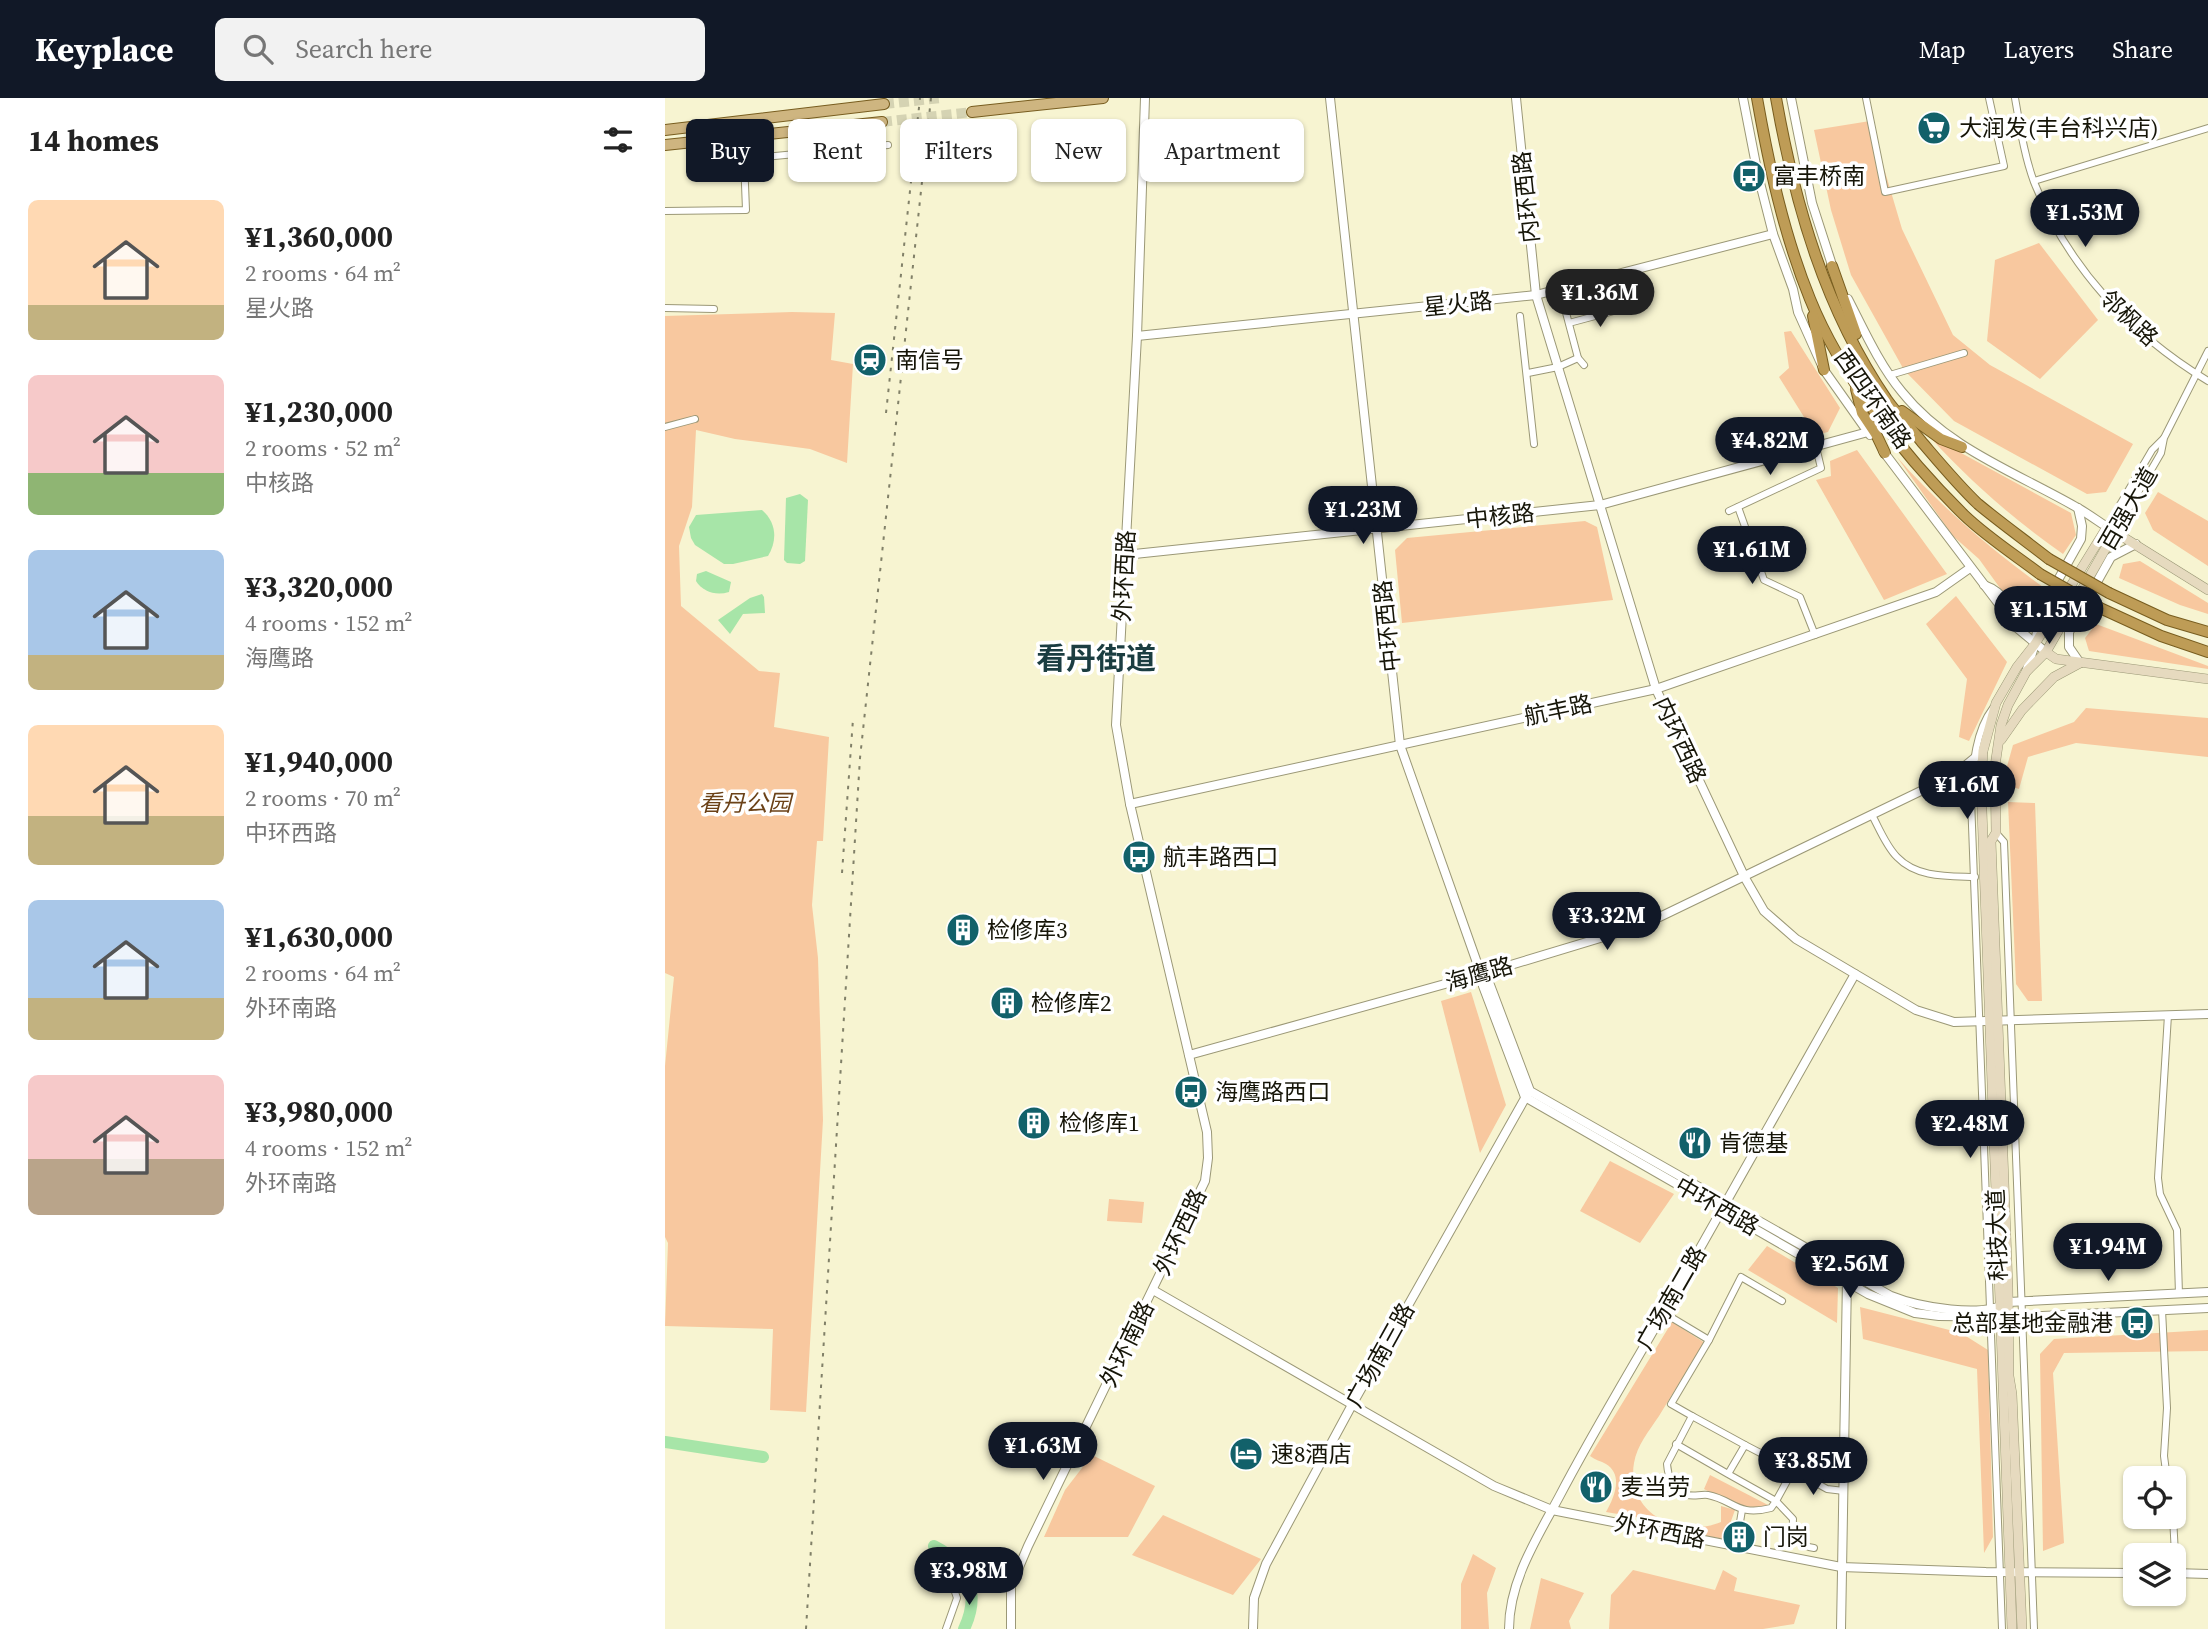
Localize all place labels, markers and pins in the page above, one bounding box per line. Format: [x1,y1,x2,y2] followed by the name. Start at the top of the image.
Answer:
[1915,109,1953,147] supermarket icon: 大润发(丰台科兴店)
[1959,112,2159,144] place label: 大润发(丰台科兴店)
[1730,157,1768,195] bus stop icon: 富丰桥南
[1773,160,1865,192] place label: 富丰桥南
[2028,190,2142,249] pin: ¥1.53M
[1543,270,1657,329] pin: ¥1.36M
[851,341,889,379] station icon: 南信号
[895,344,964,376] place label: 南信号
[1713,418,1827,477] pin: ¥4.82M
[1306,486,1420,546] pin: ¥1.23M
[1695,526,1809,586] pin: ¥1.61M
[1992,587,2106,646] pin: ¥1.15M
[1918,762,2016,821] pin: ¥1.6M
[1120,838,1158,876] bus stop icon: 航丰路西口
[1163,841,1278,873] place label: 航丰路西口
[1550,892,1664,952] pin: ¥3.32M
[944,911,982,949] building icon: 检修库3
[987,914,1068,946] place label: 检修库3
[988,984,1026,1022] building icon: 检修库2
[1031,987,1112,1019] place label: 检修库2
[1172,1073,1210,1111] bus stop icon: 海鹰路西口
[1215,1076,1330,1108] place label: 海鹰路西口
[1913,1100,2027,1160] pin: ¥2.48M
[1015,1104,1053,1142] building icon: 检修库1
[1059,1107,1140,1139] place label: 检修库1
[1676,1124,1714,1162] restaurant icon: 肯德基
[1719,1127,1788,1159] place label: 肯德基
[2051,1224,2165,1283] pin: ¥1.94M
[1793,1240,1907,1300] pin: ¥2.56M
[2118,1304,2156,1342] bus stop icon: 总部基地金融港
[1952,1307,2113,1339] place label: 总部基地金融港
[986,1422,1100,1482] pin: ¥1.63M
[1227,1435,1265,1473] hotel icon: 速8酒店
[1271,1438,1352,1470] place label: 速8酒店
[1756,1438,1870,1497] pin: ¥3.85M
[1577,1468,1615,1506] restaurant icon: 麦当劳
[1621,1471,1690,1503] place label: 麦当劳
[1720,1518,1758,1556] building icon: 门岗
[1763,1521,1809,1553] place label: 门岗
[912,1548,1026,1607] pin: ¥3.98M

